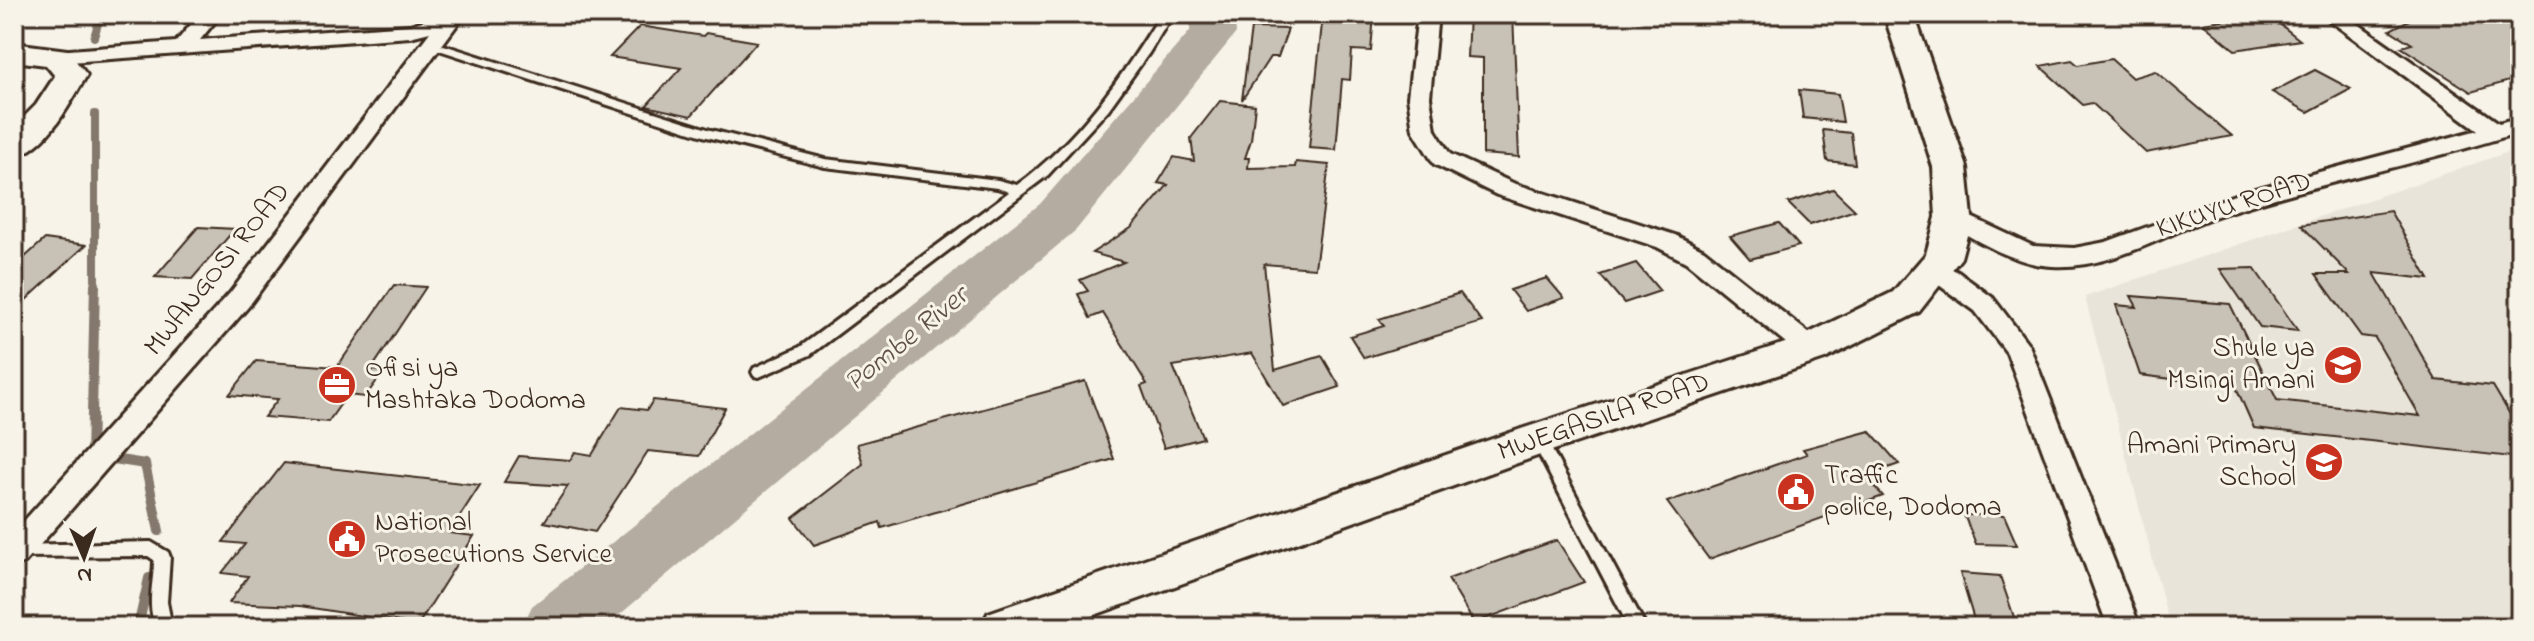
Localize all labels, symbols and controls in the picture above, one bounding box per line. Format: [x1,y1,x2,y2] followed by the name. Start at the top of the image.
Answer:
[2151,162,2317,250] street label: KIKUYU ROAD
[135,174,301,366] street label: MWANGOSI ROAD
[835,274,981,404] water label: Pombe River
[2167,329,2315,402] place label: Shule ya Msingi Amani
[2322,344,2364,386] school or university icon: Shule ya Msingi Amani
[365,349,586,422] place label: Ofisi ya Mashtaka Dodoma
[1493,363,1715,473] street label: MWEGASILA ROAD
[316,364,358,406] office icon: Ofisi ya Mashtaka Dodoma
[2127,426,2296,499] place label: Amani Primary School
[2303,441,2345,483] school or university icon: Amani Primary School
[1824,456,2002,529] place label: Traffic police, Dodoma
[1775,471,1817,513] public building icon: Traffic police, Dodoma
[375,503,612,576] place label: National Prosecutions Service
[44,517,124,597] north arrow
[326,518,368,560] public building icon: National Prosecutions Service
[77,558,93,590] text: N

